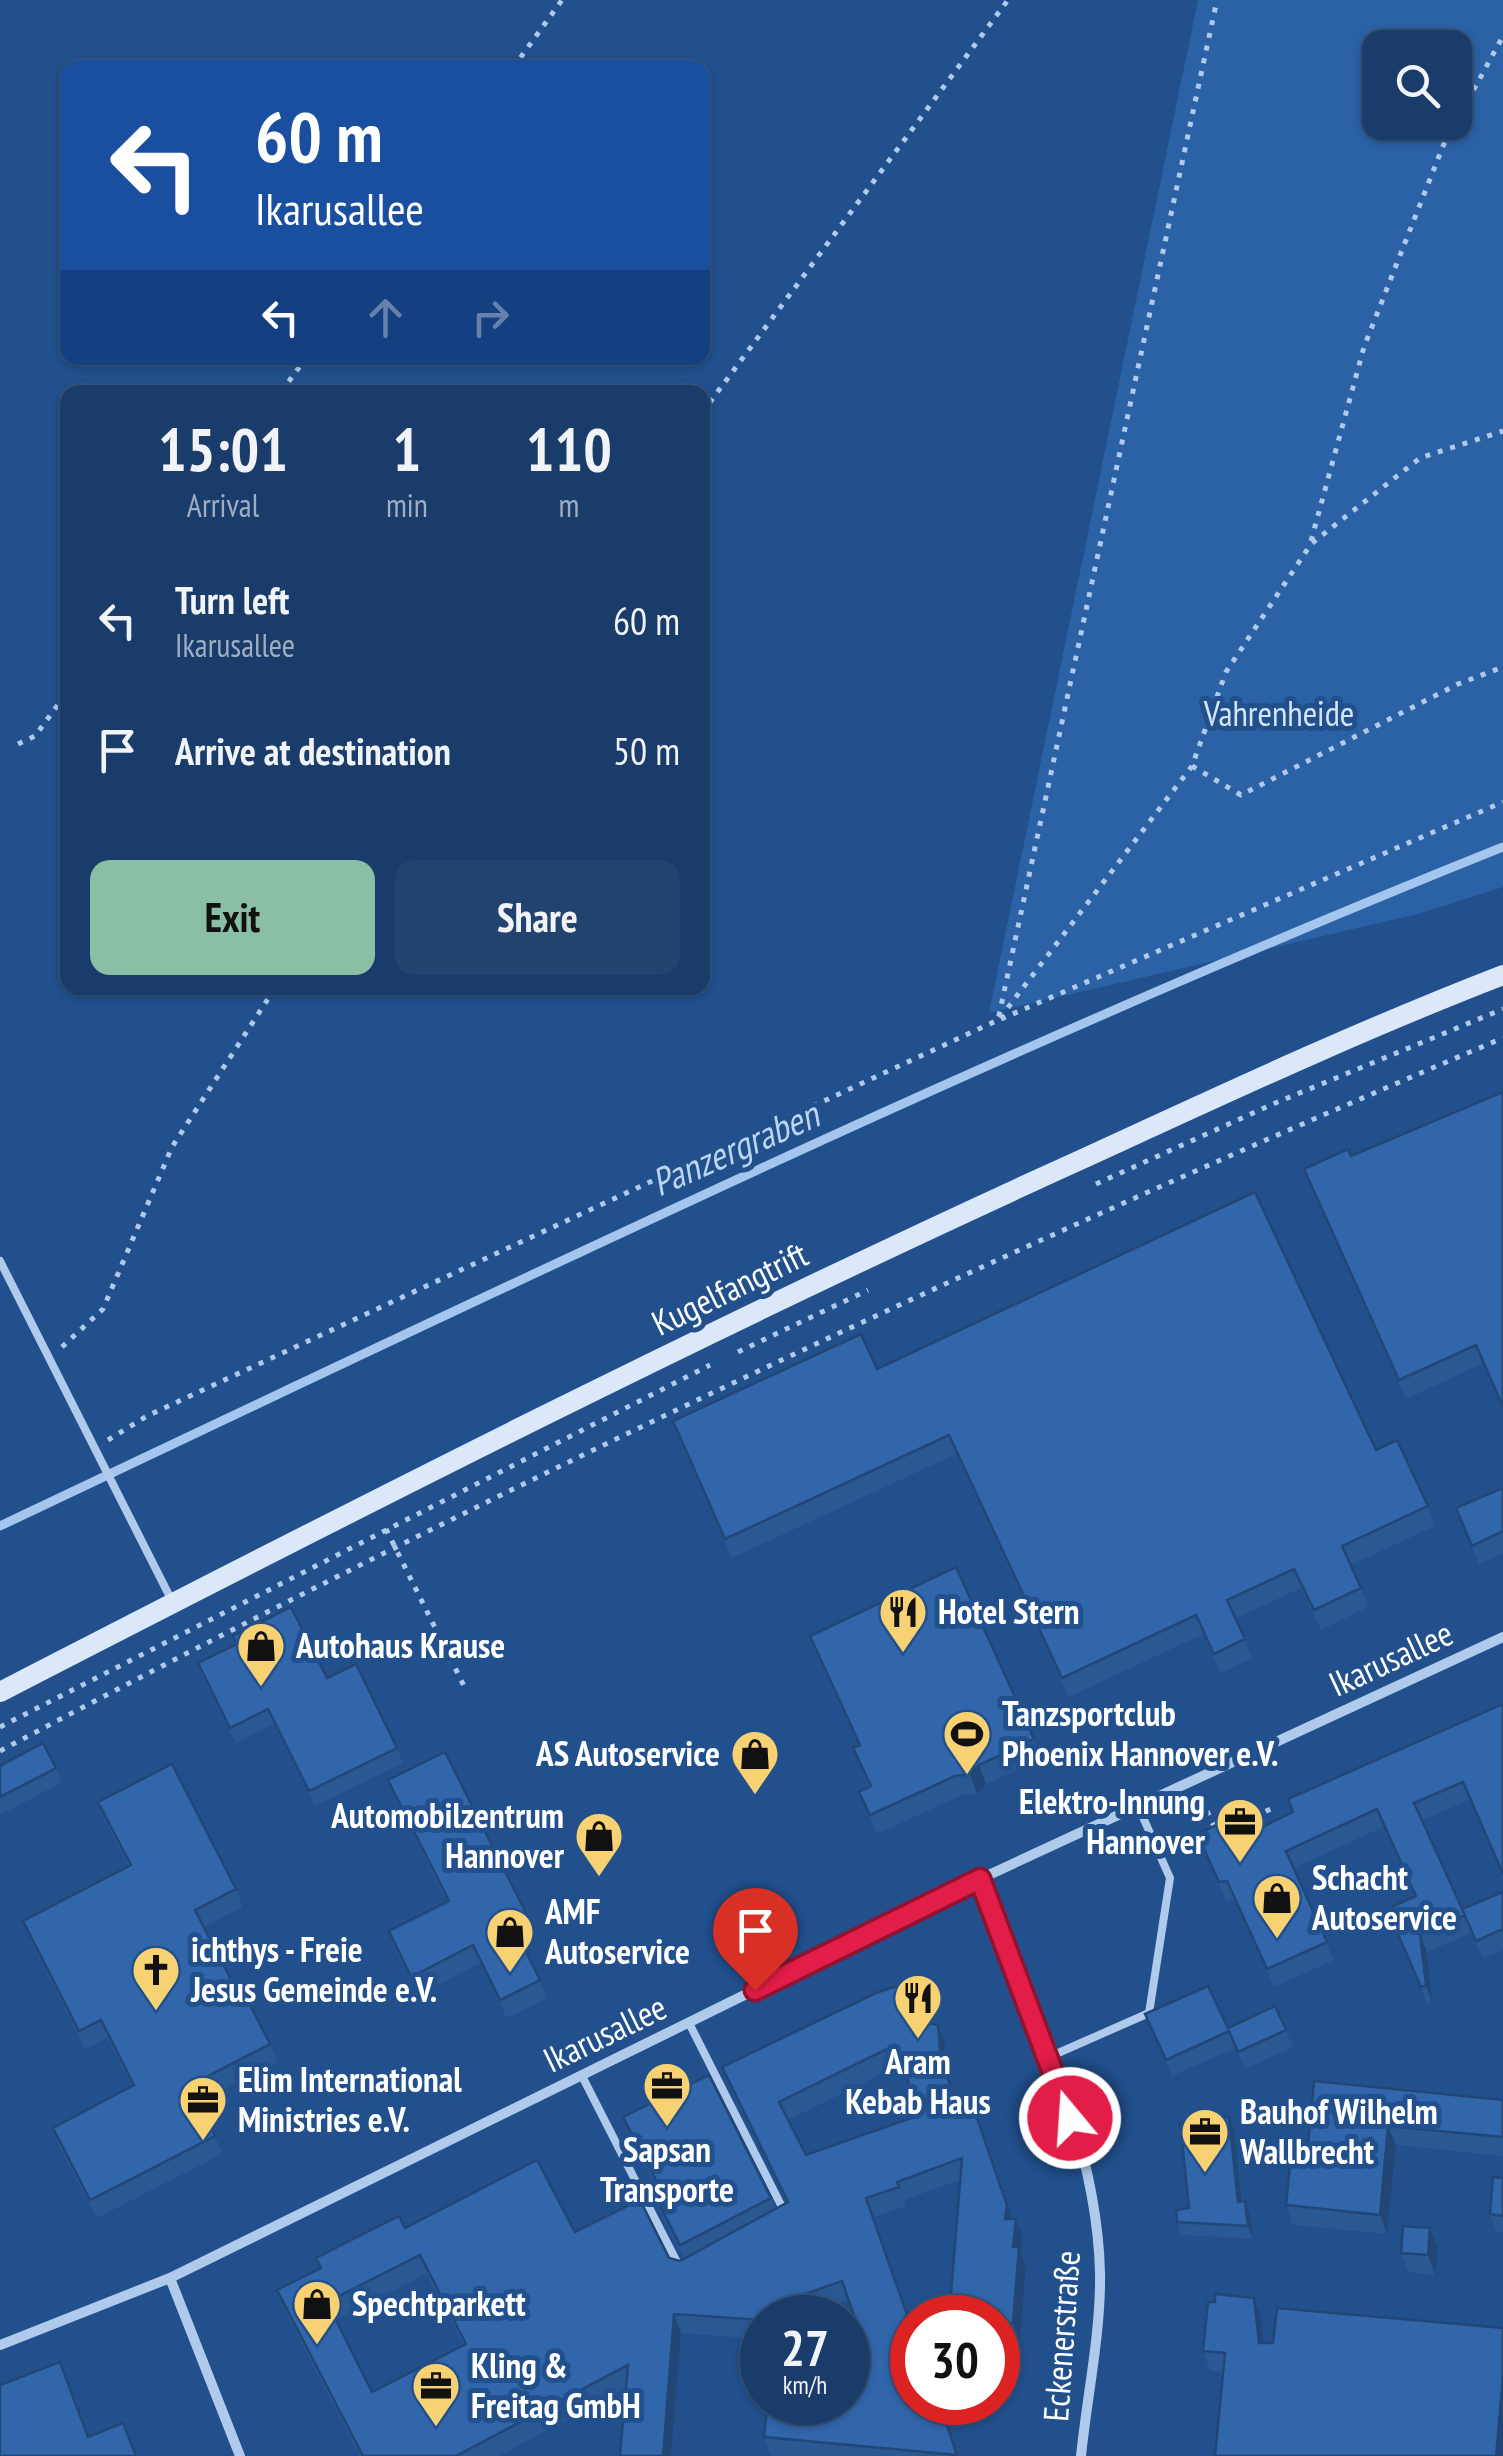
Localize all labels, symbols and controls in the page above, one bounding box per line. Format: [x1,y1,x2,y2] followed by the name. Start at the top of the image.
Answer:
[1362,30,1472,140] map controls
[1362,30,1472,140] button: search
[255,91,383,181] text: 60 m
[90,100,220,230] icon: left
[255,179,424,237] text: Ikarusallee
[253,290,308,345] icon: left
[358,290,413,345] icon: ahead
[463,290,518,345] icon: right
[158,410,288,488] text: 15:01
[393,410,421,488] text: 1
[526,410,612,488] text: 110
[187,484,259,526] text: Arrival
[386,484,428,526] text: min
[558,484,579,526] text: m
[175,575,289,624] text: Turn left
[90,593,145,648] icon: left
[613,596,680,645] text: 60 m
[175,624,295,666] text: Ikarusallee
[1203,690,1354,736] park label: Vahrenheide
[90,723,145,778] icon: arrive
[175,726,451,775] text: Arrive at destination
[613,726,680,775] text: 50 m
[90,860,375,975] button: Exit
[395,860,680,975] button: Share
[643,1088,828,1206] water label: Panzergraben
[644,1230,815,1346] street label: Kugelfangtrift
[877,1586,929,1654] restaurant icon: Hotel Stern
[938,1588,1080,1634] place label: Hotel Stern
[1321,1610,1460,1707] street label: Ikarusallee
[235,1620,287,1688] shop icon: Autohaus Krause
[295,1622,505,1668] place label: Autohaus Krause
[1002,1690,1278,1776] place label: Tanzsportclub Phoenix Hannover e.V.
[941,1708,993,1776] sports icon: Tanzsportclub Phoenix Hannover e.V.
[729,1728,781,1796] shop icon: AS Autoservice
[535,1730,720,1776] place label: AS Autoservice
[1019,1778,1206,1864] place label: Elektro-Innung Hannover
[330,1792,565,1878] place label: Automobilzentrum Hannover
[1214,1796,1266,1864] office icon: Elektro-Innung Hannover
[573,1810,625,1878] shop icon: Automobilzentrum Hannover
[1311,1854,1457,1940] place label: Schacht Autoservice
[1251,1872,1303,1940] shop icon: Schacht Autoservice
[544,1888,690,1974] place label: AMF Autoservice
[713,1888,798,1991] pin
[728,1903,783,1958] icon: arrive
[484,1906,536,1974] shop icon: AMF Autoservice
[190,1926,437,2012] place label: ichthys - Freie Jesus Gemeinde e.V.
[130,1944,182,2012] church icon: ichthys - Freie Jesus Gemeinde e.V.
[892,1972,944,2040] restaurant icon: Aram Kebab Haus
[535,1984,674,2083] street label: Ikarusallee
[845,2038,991,2124] place label: Aram Kebab Haus
[238,2056,462,2142] place label: Elim International Ministries e.V.
[641,2060,693,2128] office icon: Sapsan Transporte
[1018,2066,1122,2170] position arrow
[177,2074,229,2142] office icon: Elim International Ministries e.V.
[1239,2088,1438,2174] place label: Bauhof Wilhelm Wallbrecht
[1179,2106,1231,2174] office icon: Bauhof Wilhelm Wallbrecht
[600,2126,734,2212] place label: Sapsan Transporte
[1032,2249,1090,2423] street label: Eckenerstraße
[291,2278,343,2346] shop icon: Spechtparkett
[352,2280,526,2326] place label: Spechtparkett
[890,2295,1020,2425] speed limit sign: 30
[781,2315,829,2380] text: 27
[471,2342,641,2428] place label: Kling & Freitag GmbH
[410,2360,462,2428] office icon: Kling & Freitag GmbH
[783,2369,827,2401] text: km/h

